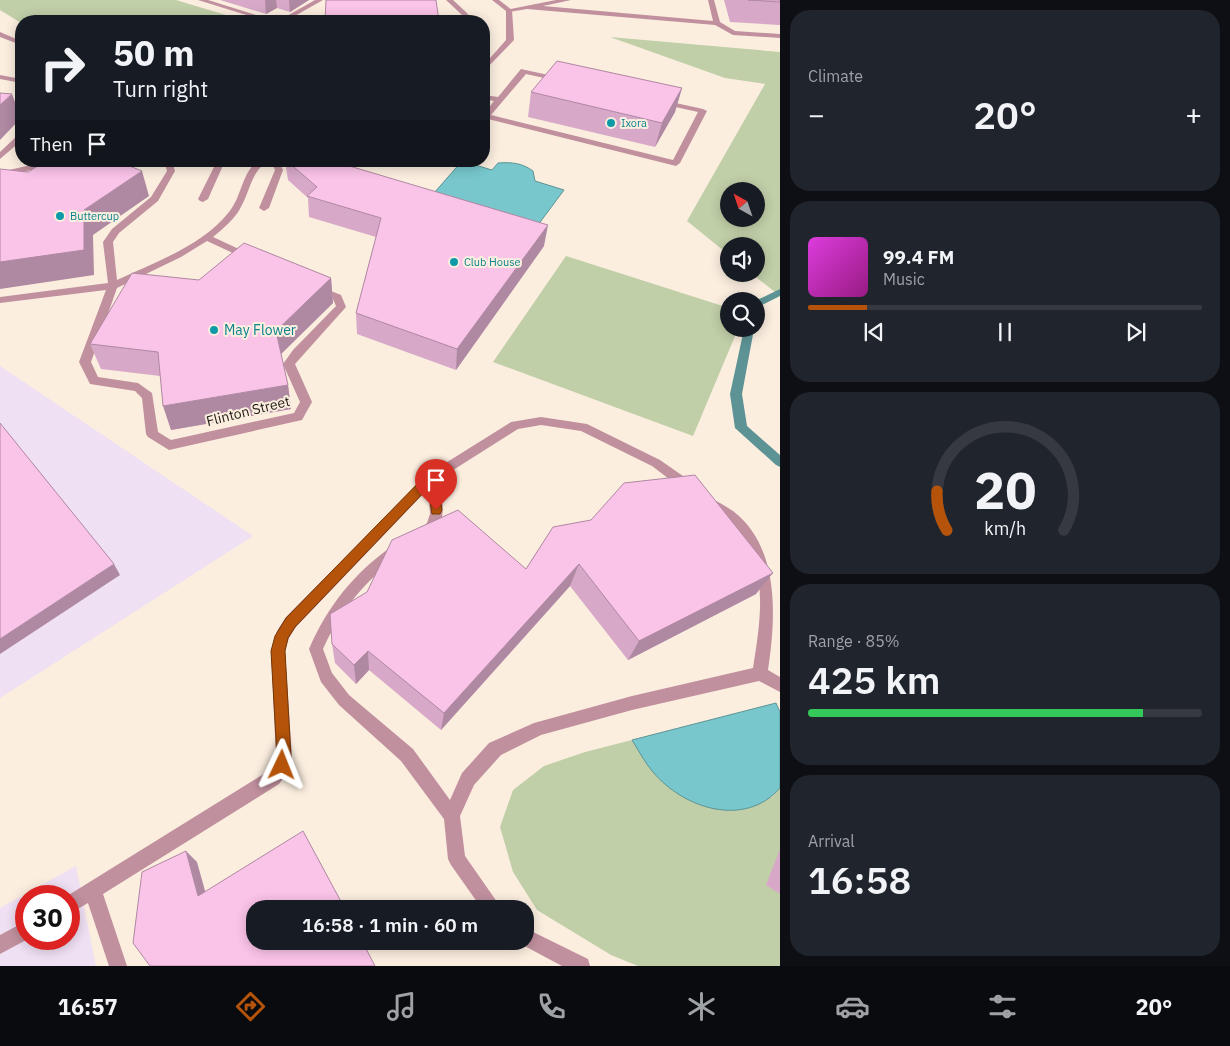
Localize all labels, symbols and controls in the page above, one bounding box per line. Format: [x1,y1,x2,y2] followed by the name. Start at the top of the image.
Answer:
[113,30,195,76] text: 50 m
[30,35,95,100] icon: right
[808,66,863,86] text: Climate
[113,74,208,103] text: Turn right
[973,90,1037,139] text: 20°
[808,96,825,133] text: −
[1185,96,1202,133] text: +
[621,116,647,130] place label: Ixora
[605,117,617,129] marker: Ixora
[83,130,111,158] icon: arrive
[30,132,73,156] text: Then
[720,182,765,228] north arrow
[720,182,765,337] map controls
[70,209,119,223] place label: Buttercup
[54,210,66,222] marker: Buttercup
[720,237,765,282] button: sound
[883,245,954,269] text: 99.4 FM
[464,255,521,269] place label: Club House
[448,256,460,268] marker: Club House
[883,269,925,289] text: Music
[720,292,765,337] button: search
[860,318,888,346] icon: previous
[991,318,1019,346] icon: pause
[1122,318,1150,346] icon: next
[224,321,296,339] place label: May Flower
[208,324,220,336] marker: May Flower
[204,392,292,430] street label: Flinton Street
[974,456,1036,523] text: 20
[415,459,457,510] pin
[422,466,450,494] icon: arrive
[984,517,1026,540] text: km/h
[808,631,900,651] text: Range · 85%
[808,655,940,704] text: 425 km
[255,738,307,790] position arrow
[808,831,855,851] text: Arrival
[808,855,911,904] text: 16:58
[15,885,80,950] speed limit sign: 30
[302,913,478,937] text: 16:58 · 1 min · 60 m
[233,989,268,1024] icon: directions
[384,989,419,1024] icon: music
[534,989,569,1024] icon: phone
[684,989,719,1024] icon: climate
[835,989,870,1024] icon: car
[985,989,1020,1024] icon: filters
[58,992,118,1021] text: 16:57
[1135,992,1172,1021] text: 20°

